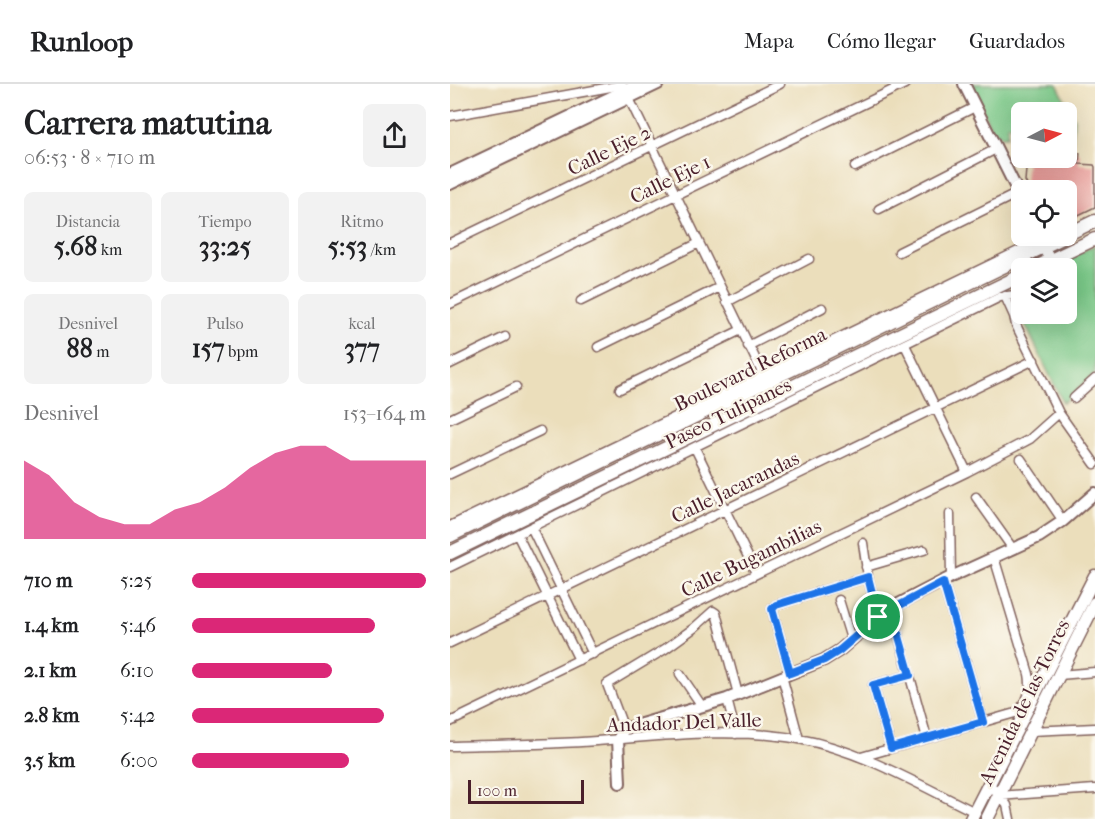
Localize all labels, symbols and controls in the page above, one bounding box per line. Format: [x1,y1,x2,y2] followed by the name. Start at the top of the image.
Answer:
[30,25,133,58] text: Runloop
[744,29,794,53] text: Mapa
[827,29,936,53] text: Cómo llegar
[969,29,1065,53] text: Guardados
[1011,102,1077,168] north arrow
[1011,102,1077,324] map controls
[24,104,271,143] text: Carrera matutina
[363,104,426,167] button: share
[564,120,655,180] street label: Calle Eje 2
[24,146,155,169] text: 06:53 · 8 × 710 m
[626,150,714,209] street label: Calle Eje 1
[1011,180,1077,246] button: locate
[56,212,120,231] text: Distancia
[198,212,252,231] text: Tiempo
[340,212,384,231] text: Ritmo
[54,231,97,262] text: 5.68
[199,231,251,262] text: 33:25
[328,231,367,262] text: 5:53
[97,240,122,259] text: km
[367,240,396,259] text: /km
[1011,258,1077,324] button: layers
[58,314,118,333] text: Desnivel
[206,314,244,333] text: Pulso
[349,314,375,333] text: kcal
[670,322,831,416] street label: Boulevard Reforma
[67,333,93,364] text: 88
[192,333,225,364] text: 157
[344,333,380,364] text: 377
[93,342,109,361] text: m
[225,342,258,361] text: bpm
[661,373,795,454] street label: Paseo Tulipanes
[24,402,99,425] text: Desnivel
[343,402,426,425] text: 153–164 m
[668,447,803,528] street label: Calle Jacarandas
[677,515,825,602] street label: Calle Bugambilias
[24,569,73,592] text: 710 m
[120,569,152,592] text: 5:25
[852,591,903,642] pin
[861,600,894,633] icon: arrive
[24,614,79,637] text: 1.4 km
[120,614,156,637] text: 5:46
[974,616,1074,790] street label: Avenida de las Torres
[24,659,77,682] text: 2.1 km
[120,659,154,682] text: 6:10
[24,704,79,727] text: 2.8 km
[120,704,156,727] text: 5:42
[605,708,762,737] street label: Andador Del Valle
[24,749,75,772] text: 3.5 km
[120,749,158,772] text: 6:00
[468,777,584,804] scale bar
[477,781,517,800] text: 100 m

